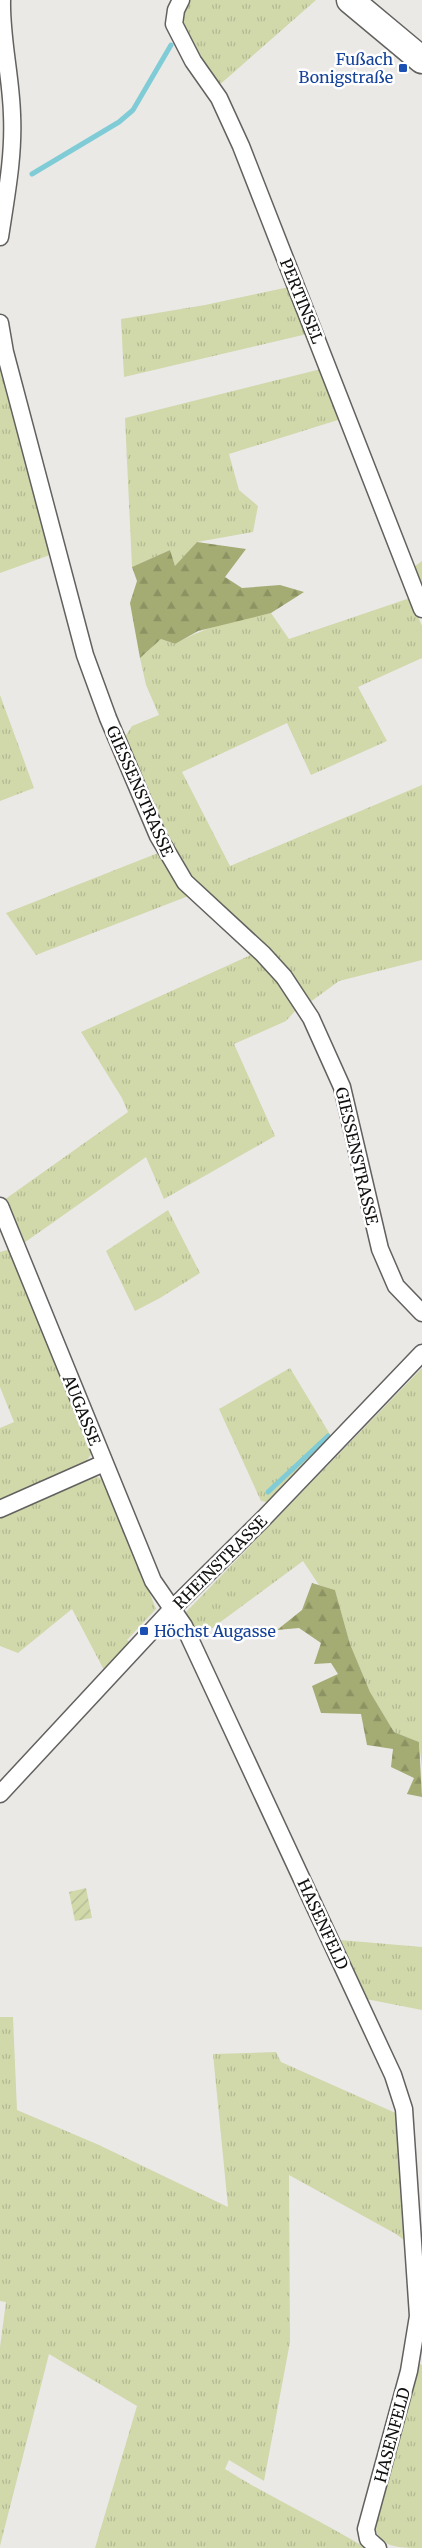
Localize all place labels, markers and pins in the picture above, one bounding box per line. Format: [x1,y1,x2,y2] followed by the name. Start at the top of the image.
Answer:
[299,49,393,87] place label: Fußach Bonigstraße
[397,62,409,74] marker: Fußach Bonigstraße
[154,1621,276,1641] place label: Höchst Augasse
[138,1625,150,1637] marker: Höchst Augasse

